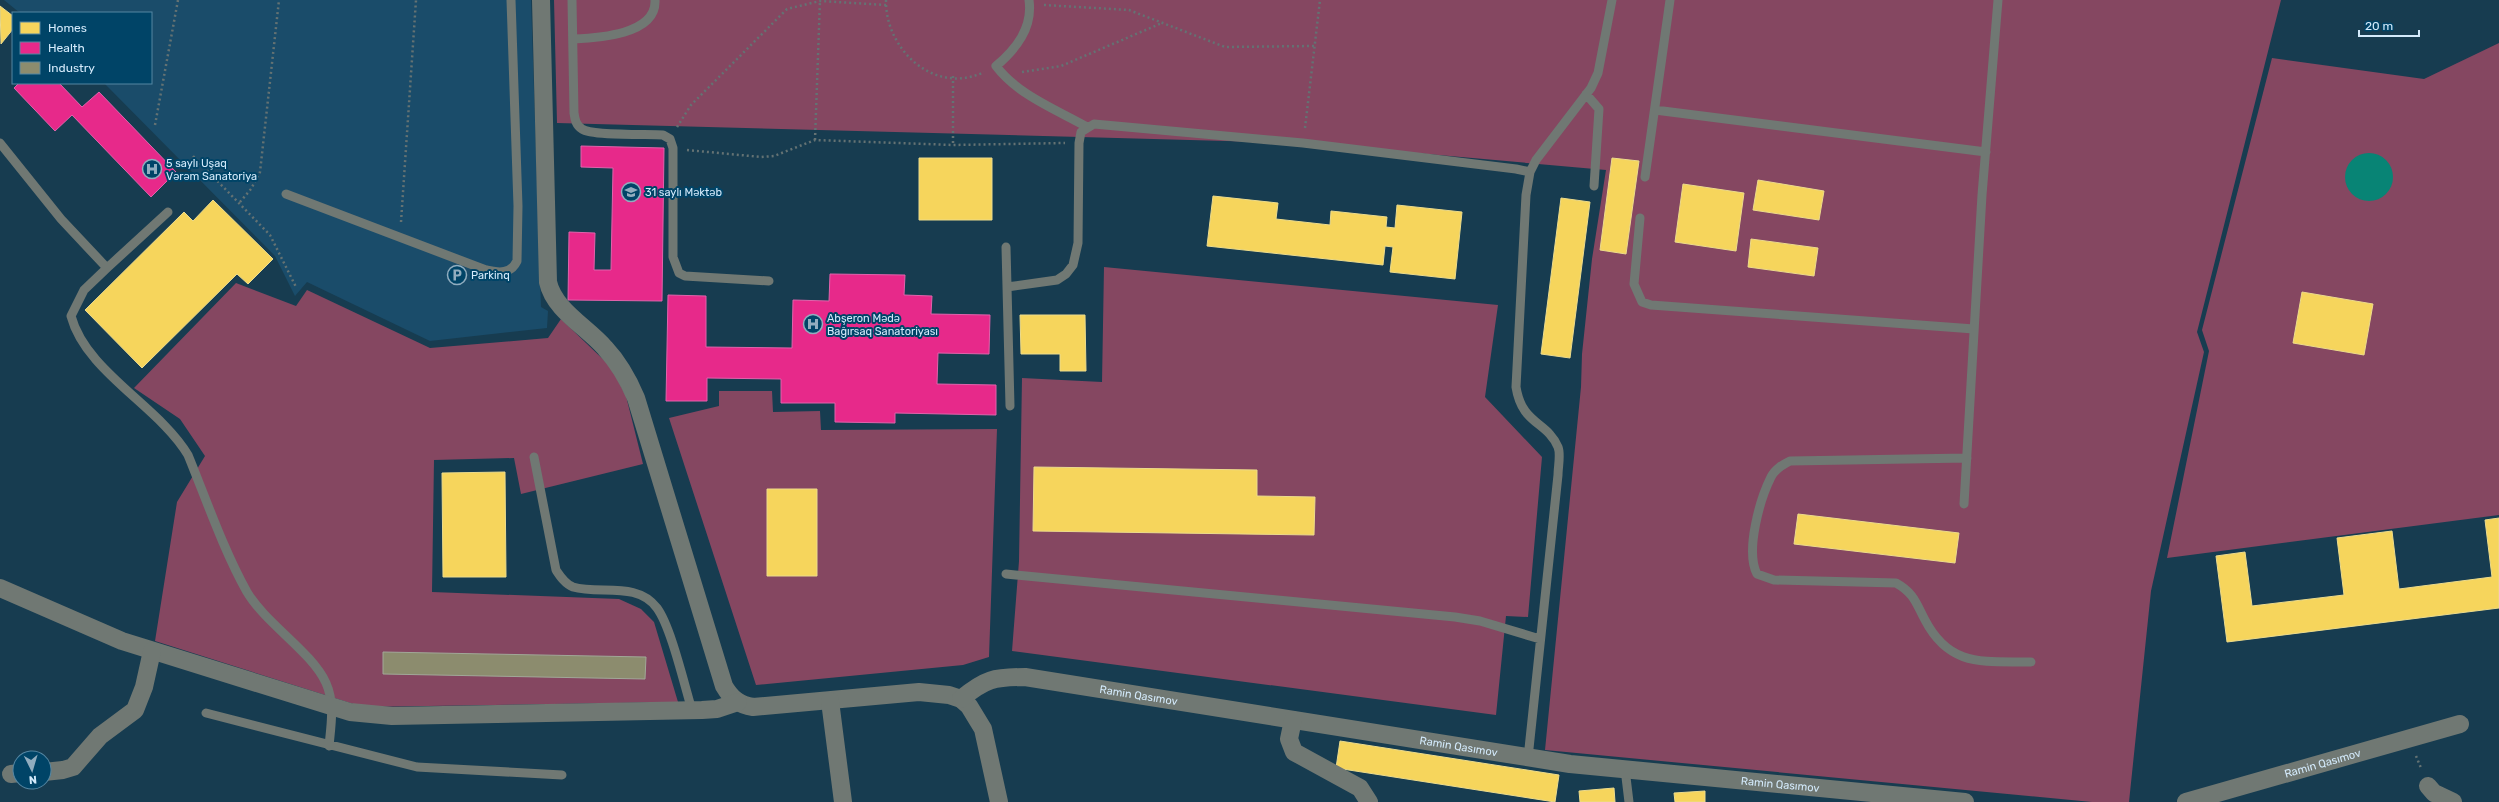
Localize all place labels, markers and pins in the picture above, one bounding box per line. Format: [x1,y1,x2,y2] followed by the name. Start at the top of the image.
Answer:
[166,157,257,183] place label: 5 saylı Uşaq Vərəm Sanatoriya
[141,158,163,180] hospital icon: 5 saylı Uşaq Vərəm Sanatoriya
[620,181,642,203] school or university icon: 31 saylı Məktəb
[645,186,722,199] place label: 31 saylı Məktəb
[446,264,468,286] parking icon: Parkinq
[471,269,510,282] place label: Parkinq
[827,312,938,338] place label: Abşeron Mədə Bağırsaq Sanatoriyası
[802,313,824,335] hospital icon: Abşeron Mədə Bağırsaq Sanatoriyası

